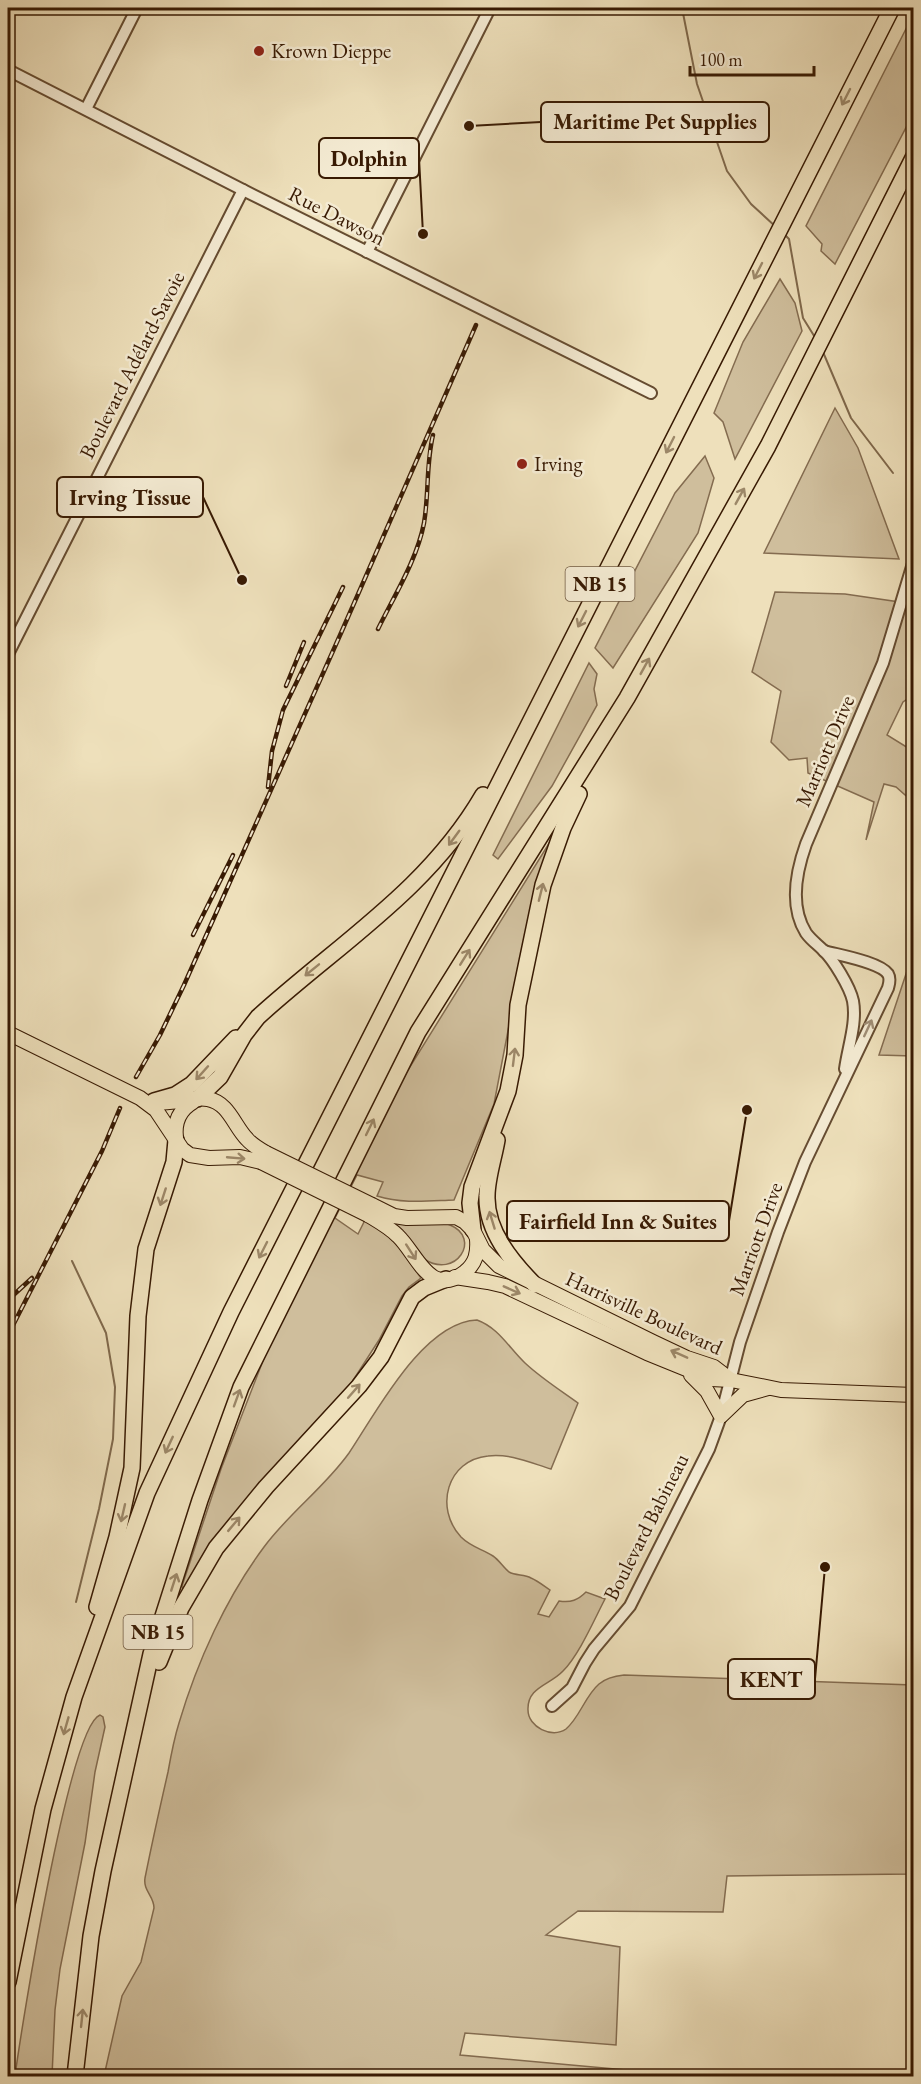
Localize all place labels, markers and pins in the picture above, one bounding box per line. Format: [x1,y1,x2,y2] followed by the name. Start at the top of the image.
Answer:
[271,37,391,64] place label: Krown Dieppe
[252,44,266,58] marker: Krown Dieppe
[541,102,769,142] callout: Maritime Pet Supplies
[319,138,419,178] callout: Dolphin
[534,450,584,477] place label: Irving
[515,457,529,471] marker: Irving
[57,477,203,517] callout: Irving Tissue
[507,1201,729,1241] callout: Fairfield Inn & Suites
[728,1659,815,1699] callout: KENT

